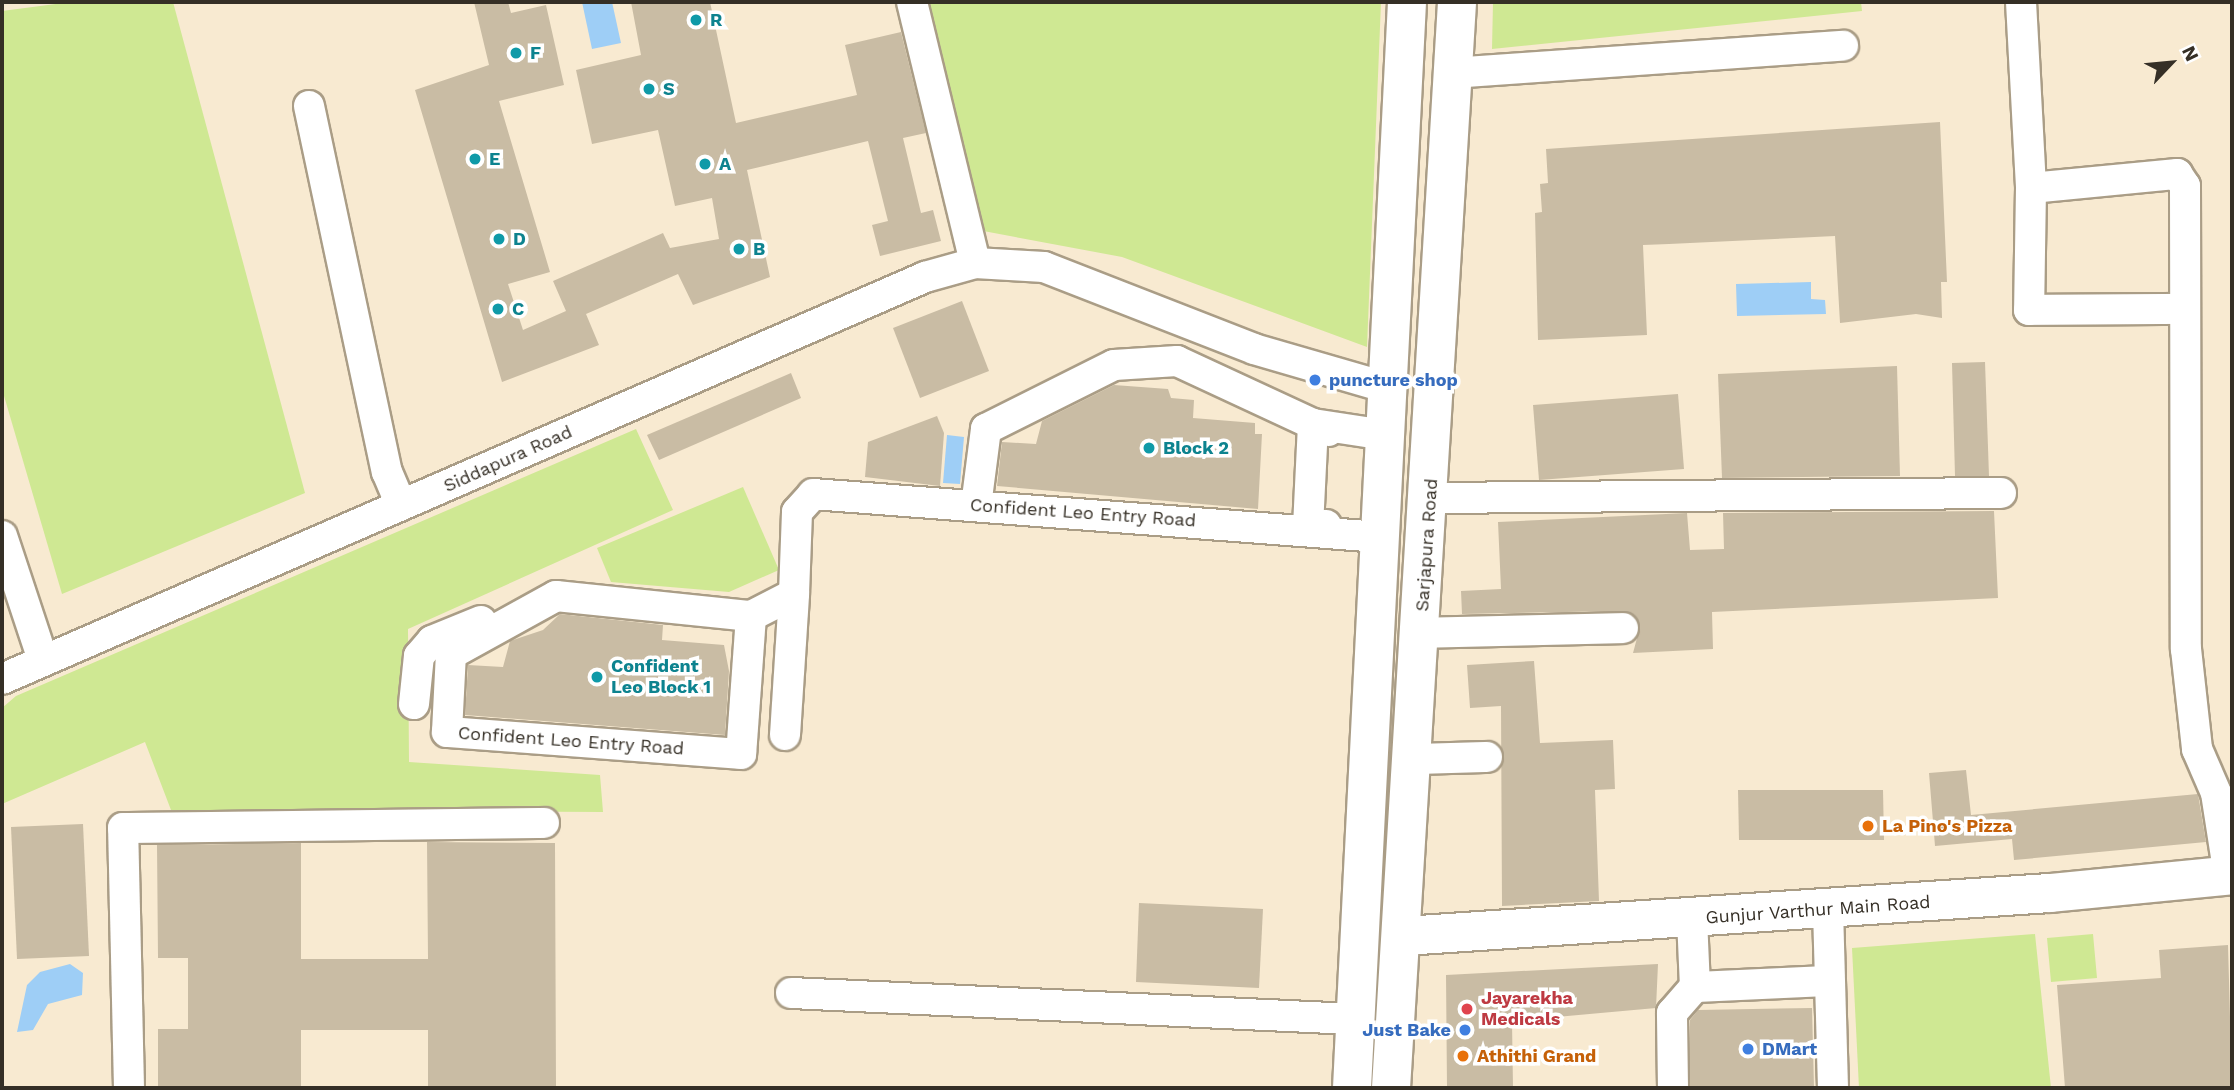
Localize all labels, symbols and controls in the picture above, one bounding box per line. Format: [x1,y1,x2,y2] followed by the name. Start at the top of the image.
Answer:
[710,9,722,31] place label: R
[688,12,704,28] marker: R
[2136,28,2206,98] north arrow
[530,42,541,64] place label: F
[2177,42,2204,65] text: N
[508,45,524,61] marker: F
[663,78,675,100] place label: S
[641,81,657,97] marker: S
[489,148,500,170] place label: E
[467,151,483,167] marker: E
[719,153,731,175] place label: A
[697,156,713,172] marker: A
[513,228,526,250] place label: D
[491,231,507,247] marker: D
[753,238,765,260] place label: B
[731,241,747,257] marker: B
[512,298,524,320] place label: C
[490,301,506,317] marker: C
[1329,369,1458,391] place label: puncture shop
[1307,372,1323,388] marker: puncture shop
[440,421,576,497] street label: Siddapura Road
[1163,437,1229,459] place label: Block 2
[1141,440,1157,456] marker: Block 2
[1412,478,1442,612] street label: Sarjapura Road
[969,494,1197,532] street label: Confident Leo Entry Road
[611,656,711,698] place label: Confident Leo Block 1
[589,669,605,685] marker: Confident Leo Block 1
[457,722,685,760] street label: Confident Leo Entry Road
[1882,815,2013,837] place label: La Pino's Pizza
[1860,818,1876,834] marker: La Pino's Pizza
[1704,891,1932,929] street label: Gunjur Varthur Main Road
[1481,988,1573,1030] place label: Jayarekha Medicals
[1459,1001,1475,1017] marker: Jayarekha Medicals
[1362,1019,1451,1041] place label: Just Bake
[1457,1022,1473,1038] marker: Just Bake
[1762,1038,1817,1060] place label: DMart
[1740,1041,1756,1057] marker: DMart
[1477,1045,1596,1067] place label: Athithi Grand
[1455,1048,1471,1064] marker: Athithi Grand

